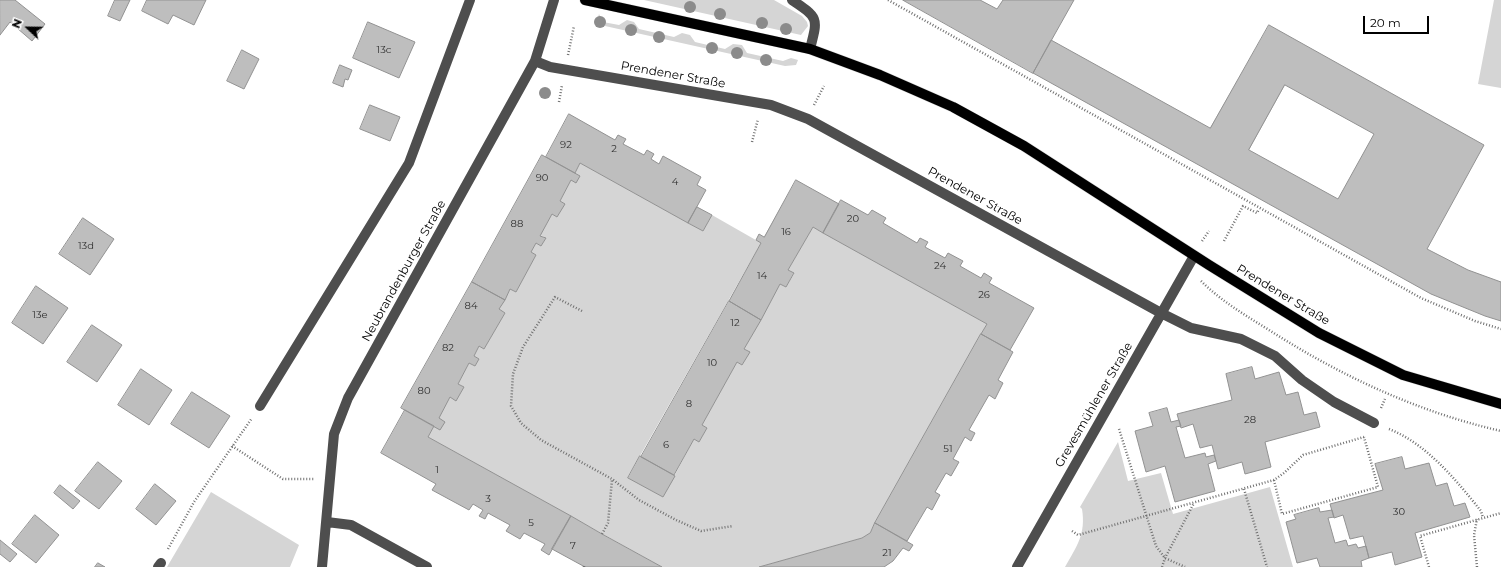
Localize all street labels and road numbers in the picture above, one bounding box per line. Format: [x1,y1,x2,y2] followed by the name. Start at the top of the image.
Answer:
[620,59,726,91] street label: Prendener Straße
[925,164,1025,228] street label: Prendener Straße
[359,198,449,344] street label: Neubrandenburger Straße
[1234,262,1332,328] street label: Prendener Straße
[1052,340,1136,470] street label: Grevesmühlener Straße

